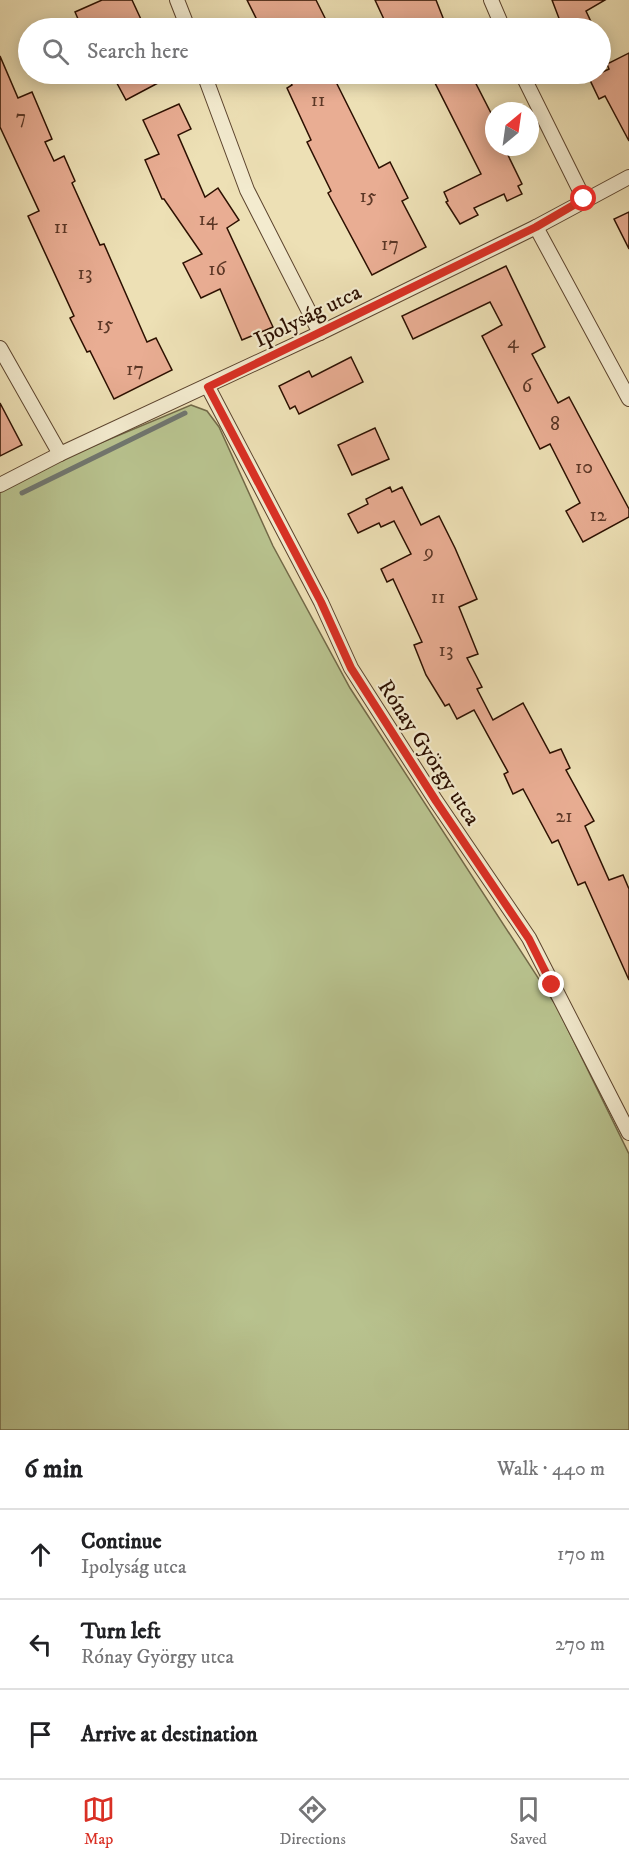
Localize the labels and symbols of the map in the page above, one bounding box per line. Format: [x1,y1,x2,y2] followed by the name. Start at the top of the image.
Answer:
[311,88,325,113] house number: 11
[485,102,539,156] north arrow
[16,105,26,130] house number: 7
[359,184,377,209] house number: 15
[570,185,596,211] route start
[199,207,218,232] house number: 14
[54,215,68,240] house number: 11
[381,232,399,257] house number: 17
[208,257,226,282] house number: 16
[78,261,92,286] house number: 13
[250,279,366,354] street label: Ipolyság utca
[96,312,114,337] house number: 15
[507,330,519,355] house number: 4
[126,357,144,382] house number: 17
[522,374,533,399] house number: 6
[550,412,560,437] house number: 8
[575,455,593,480] house number: 10
[589,503,607,528] house number: 12
[423,540,434,565] house number: 9
[431,585,445,610] house number: 11
[439,638,453,663] house number: 13
[372,675,486,831] street label: Rónay György utca
[555,804,573,829] house number: 21
[538,971,564,997] route end

